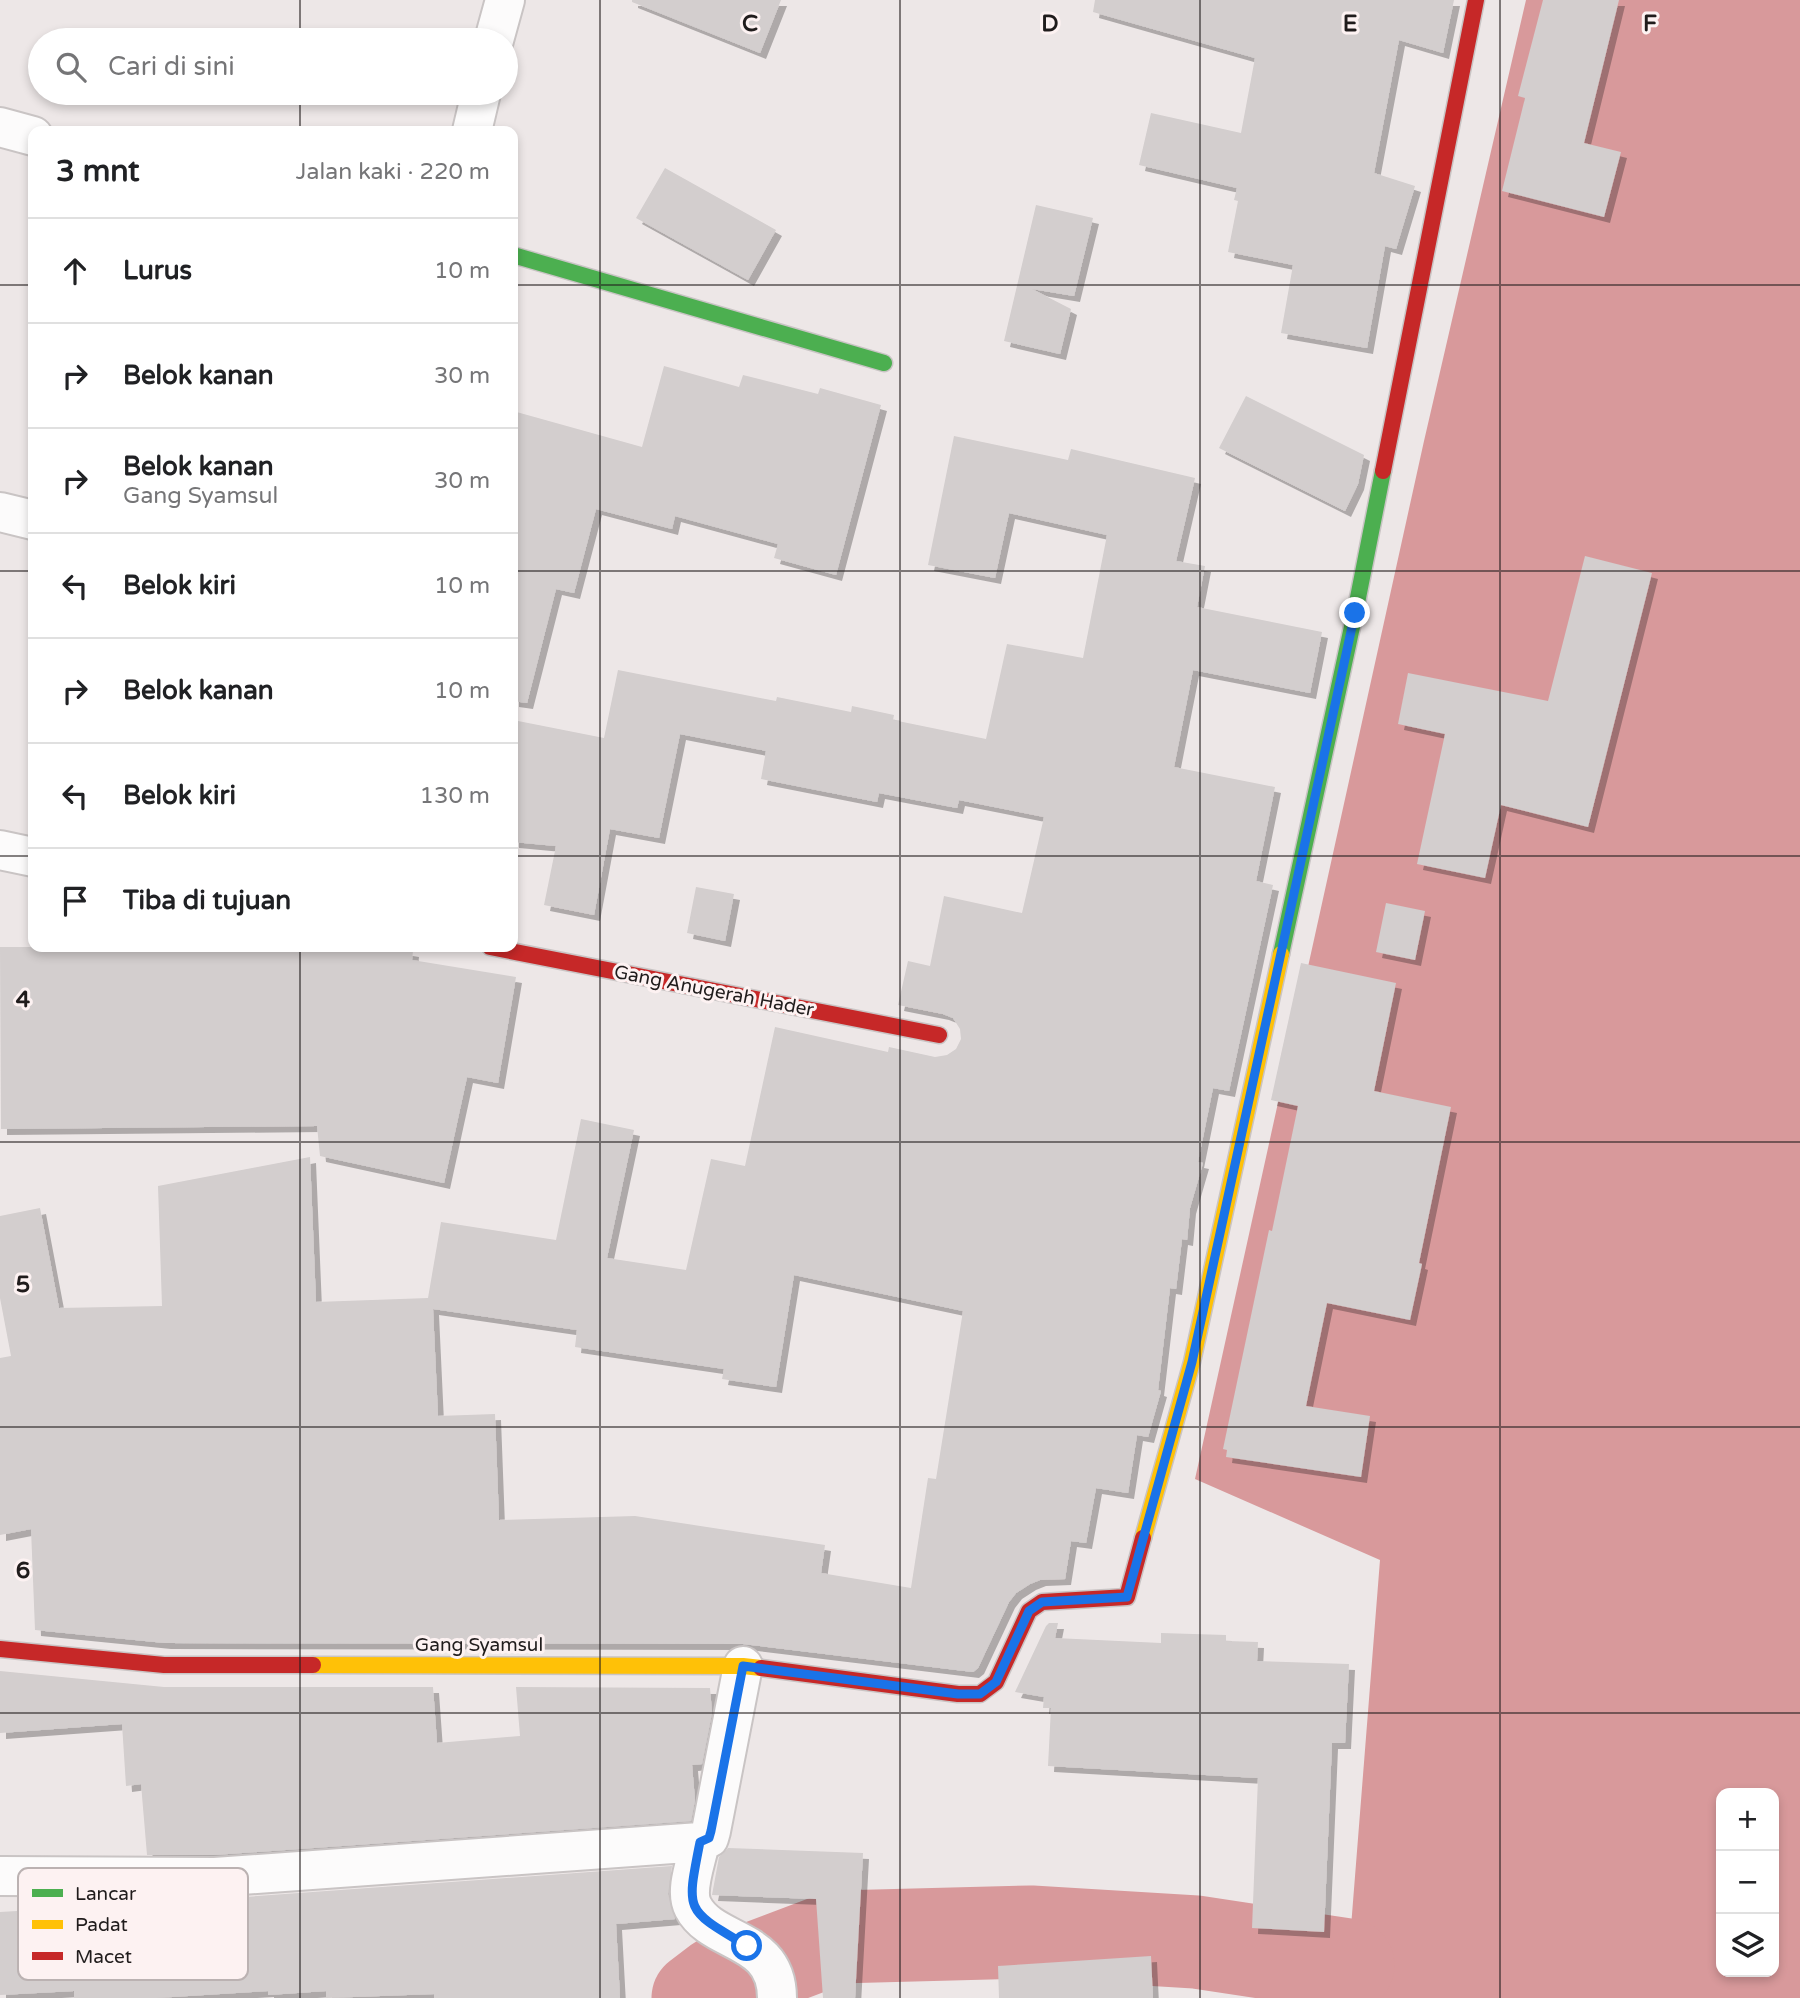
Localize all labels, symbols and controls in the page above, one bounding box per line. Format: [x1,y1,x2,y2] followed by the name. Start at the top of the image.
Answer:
[742,10,758,38] text: C
[1041,10,1059,38] text: D
[1343,10,1357,38] text: E
[1643,10,1657,38] text: F
[28,28,518,105] search box
[52,48,90,86] icon: search
[108,51,235,82] text: Cari di sini
[56,153,140,190] text: 3 mnt
[296,158,490,186] text: Jalan kaki · 220 m
[56,252,94,290] icon: ahead
[123,255,192,286] text: Lurus
[434,257,490,285] text: 10 m
[56,357,94,395] icon: right
[123,360,274,391] text: Belok kanan
[434,362,490,390] text: 30 m
[123,451,274,482] text: Belok kanan
[56,462,94,500] icon: right
[434,467,490,495] text: 30 m
[123,482,278,510] text: Gang Syamsul
[56,567,94,605] icon: left
[123,570,236,601] text: Belok kiri
[434,572,490,600] text: 10 m
[1339,597,1370,628] route end
[56,672,94,710] icon: right
[123,675,274,706] text: Belok kanan
[434,677,490,705] text: 10 m
[56,777,94,815] icon: left
[123,780,236,811] text: Belok kiri
[420,782,490,810] text: 130 m
[56,882,94,920] icon: arrive
[123,885,291,916] text: Tiba di tujuan
[612,961,816,1021] street label: Gang Anugerah Hader
[16,986,31,1014] text: 4
[16,1271,30,1299] text: 5
[16,1557,30,1585] text: 6
[415,1634,543,1656] street label: Gang Syamsul
[1716,1788,1779,1977] map controls
[1716,1788,1779,1851] button: +
[1716,1851,1779,1914] button: −
[18,1868,248,1980] legend
[75,1883,137,1905] text: Lancar
[75,1914,128,1936] text: Padat
[1716,1914,1779,1977] button: layers
[731,1930,762,1961] route start
[75,1946,132,1968] text: Macet

